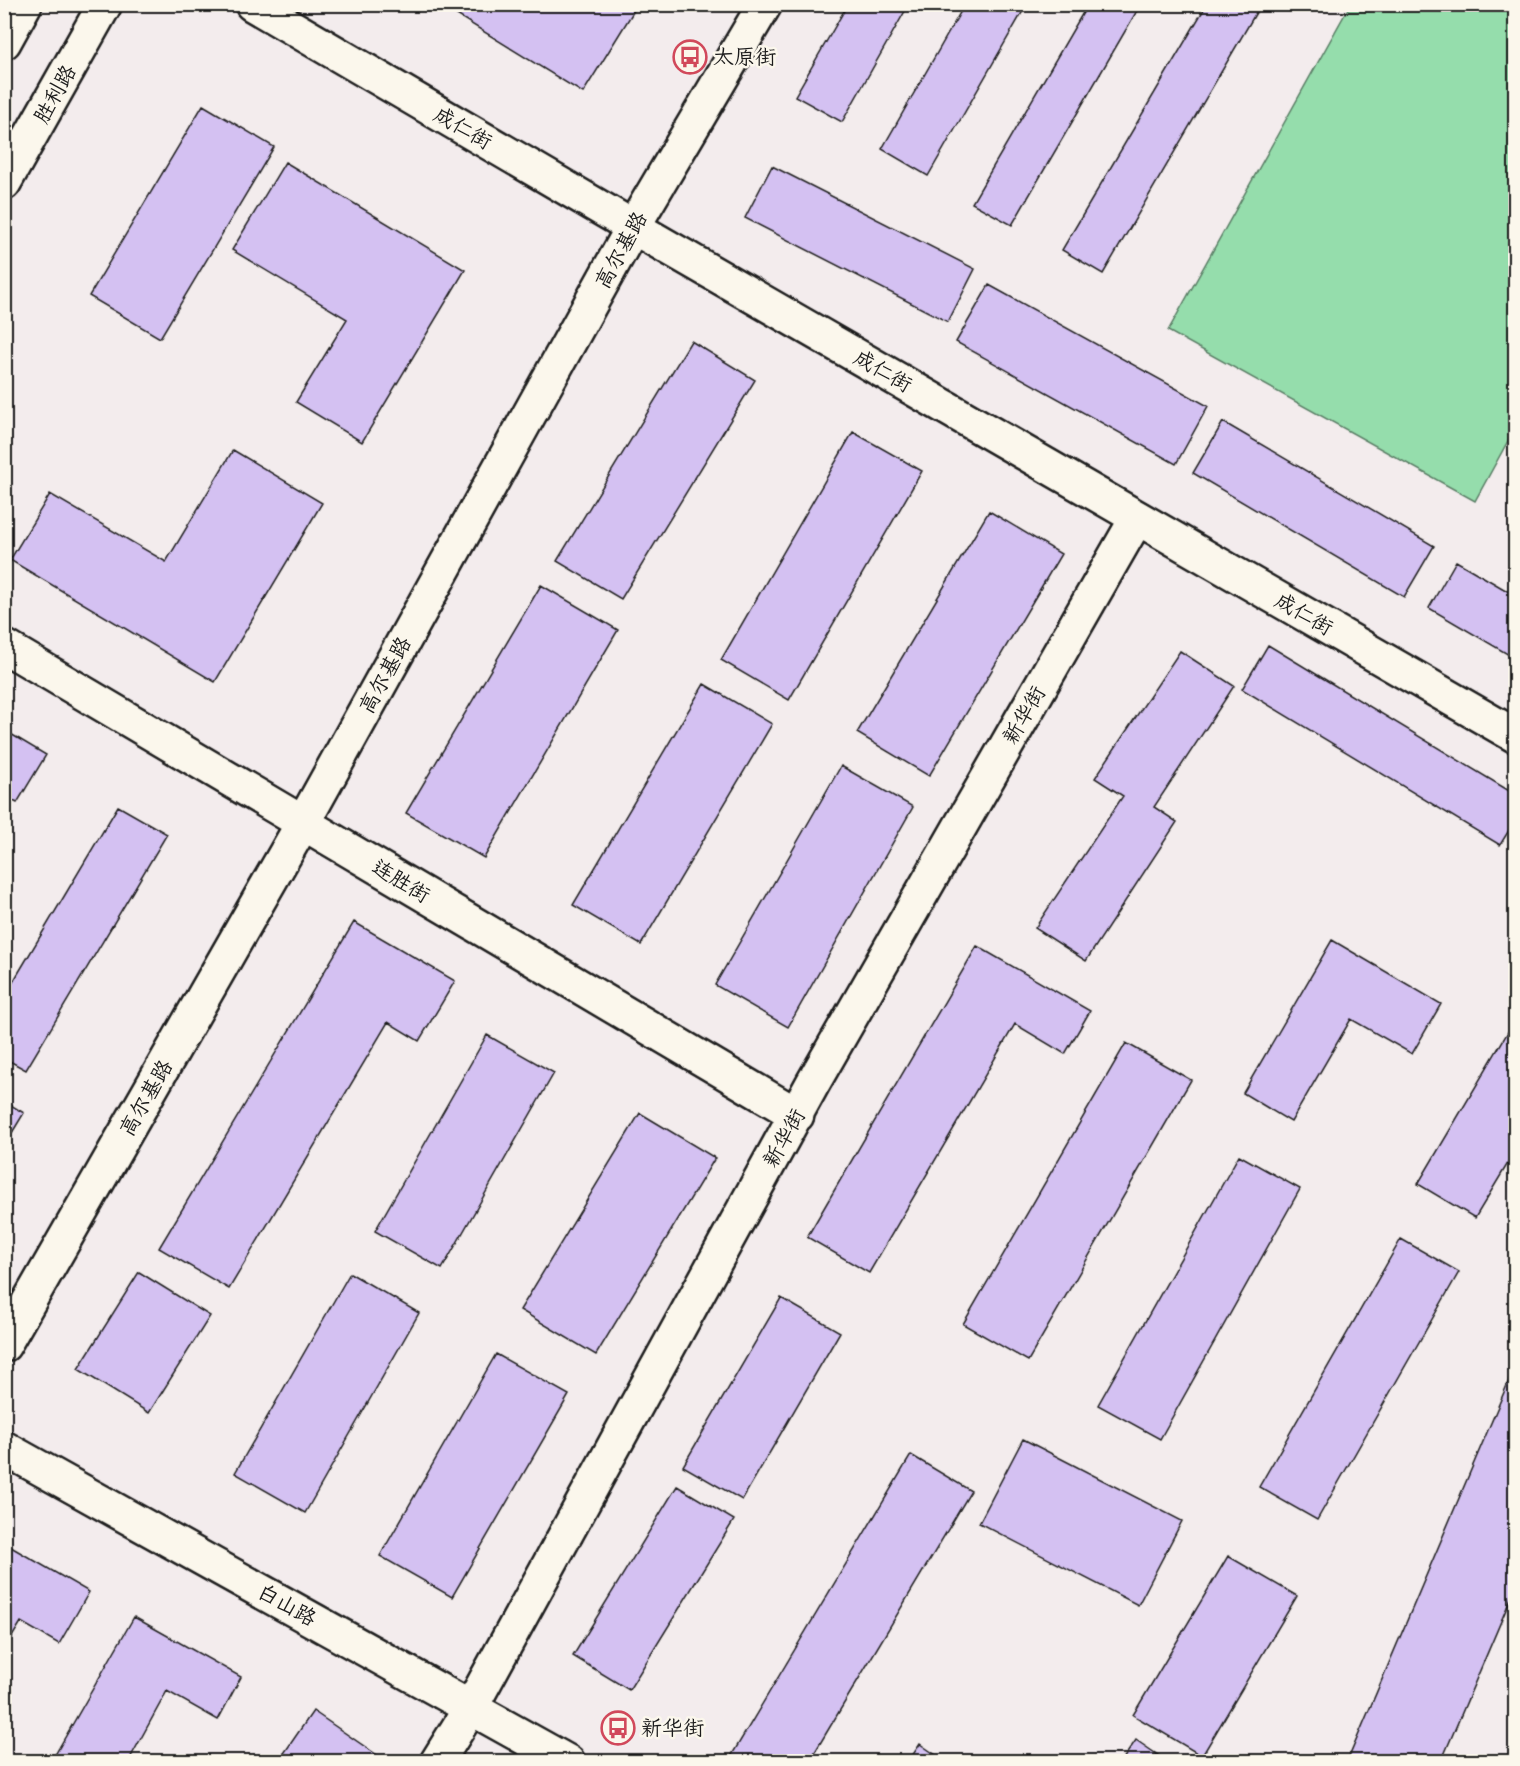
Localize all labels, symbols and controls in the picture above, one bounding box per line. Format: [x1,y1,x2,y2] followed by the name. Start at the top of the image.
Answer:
[713,38,776,76] place label: 太原街
[672,39,708,75] bus stop icon: 太原街
[23,57,87,131] street label: 胜利路
[426,96,500,160] street label: 成仁街
[584,204,658,296] street label: 高尔基路
[846,339,920,403] street label: 成仁街
[1267,582,1341,646] street label: 成仁街
[348,629,422,721] street label: 高尔基路
[992,678,1056,752] street label: 新华街
[364,848,438,914] street label: 连胜街
[109,1052,183,1144] street label: 高尔基路
[752,1101,816,1175] street label: 新华街
[250,1573,324,1637] street label: 白山路
[641,1709,704,1747] place label: 新华街
[600,1710,636,1746] bus stop icon: 新华街

